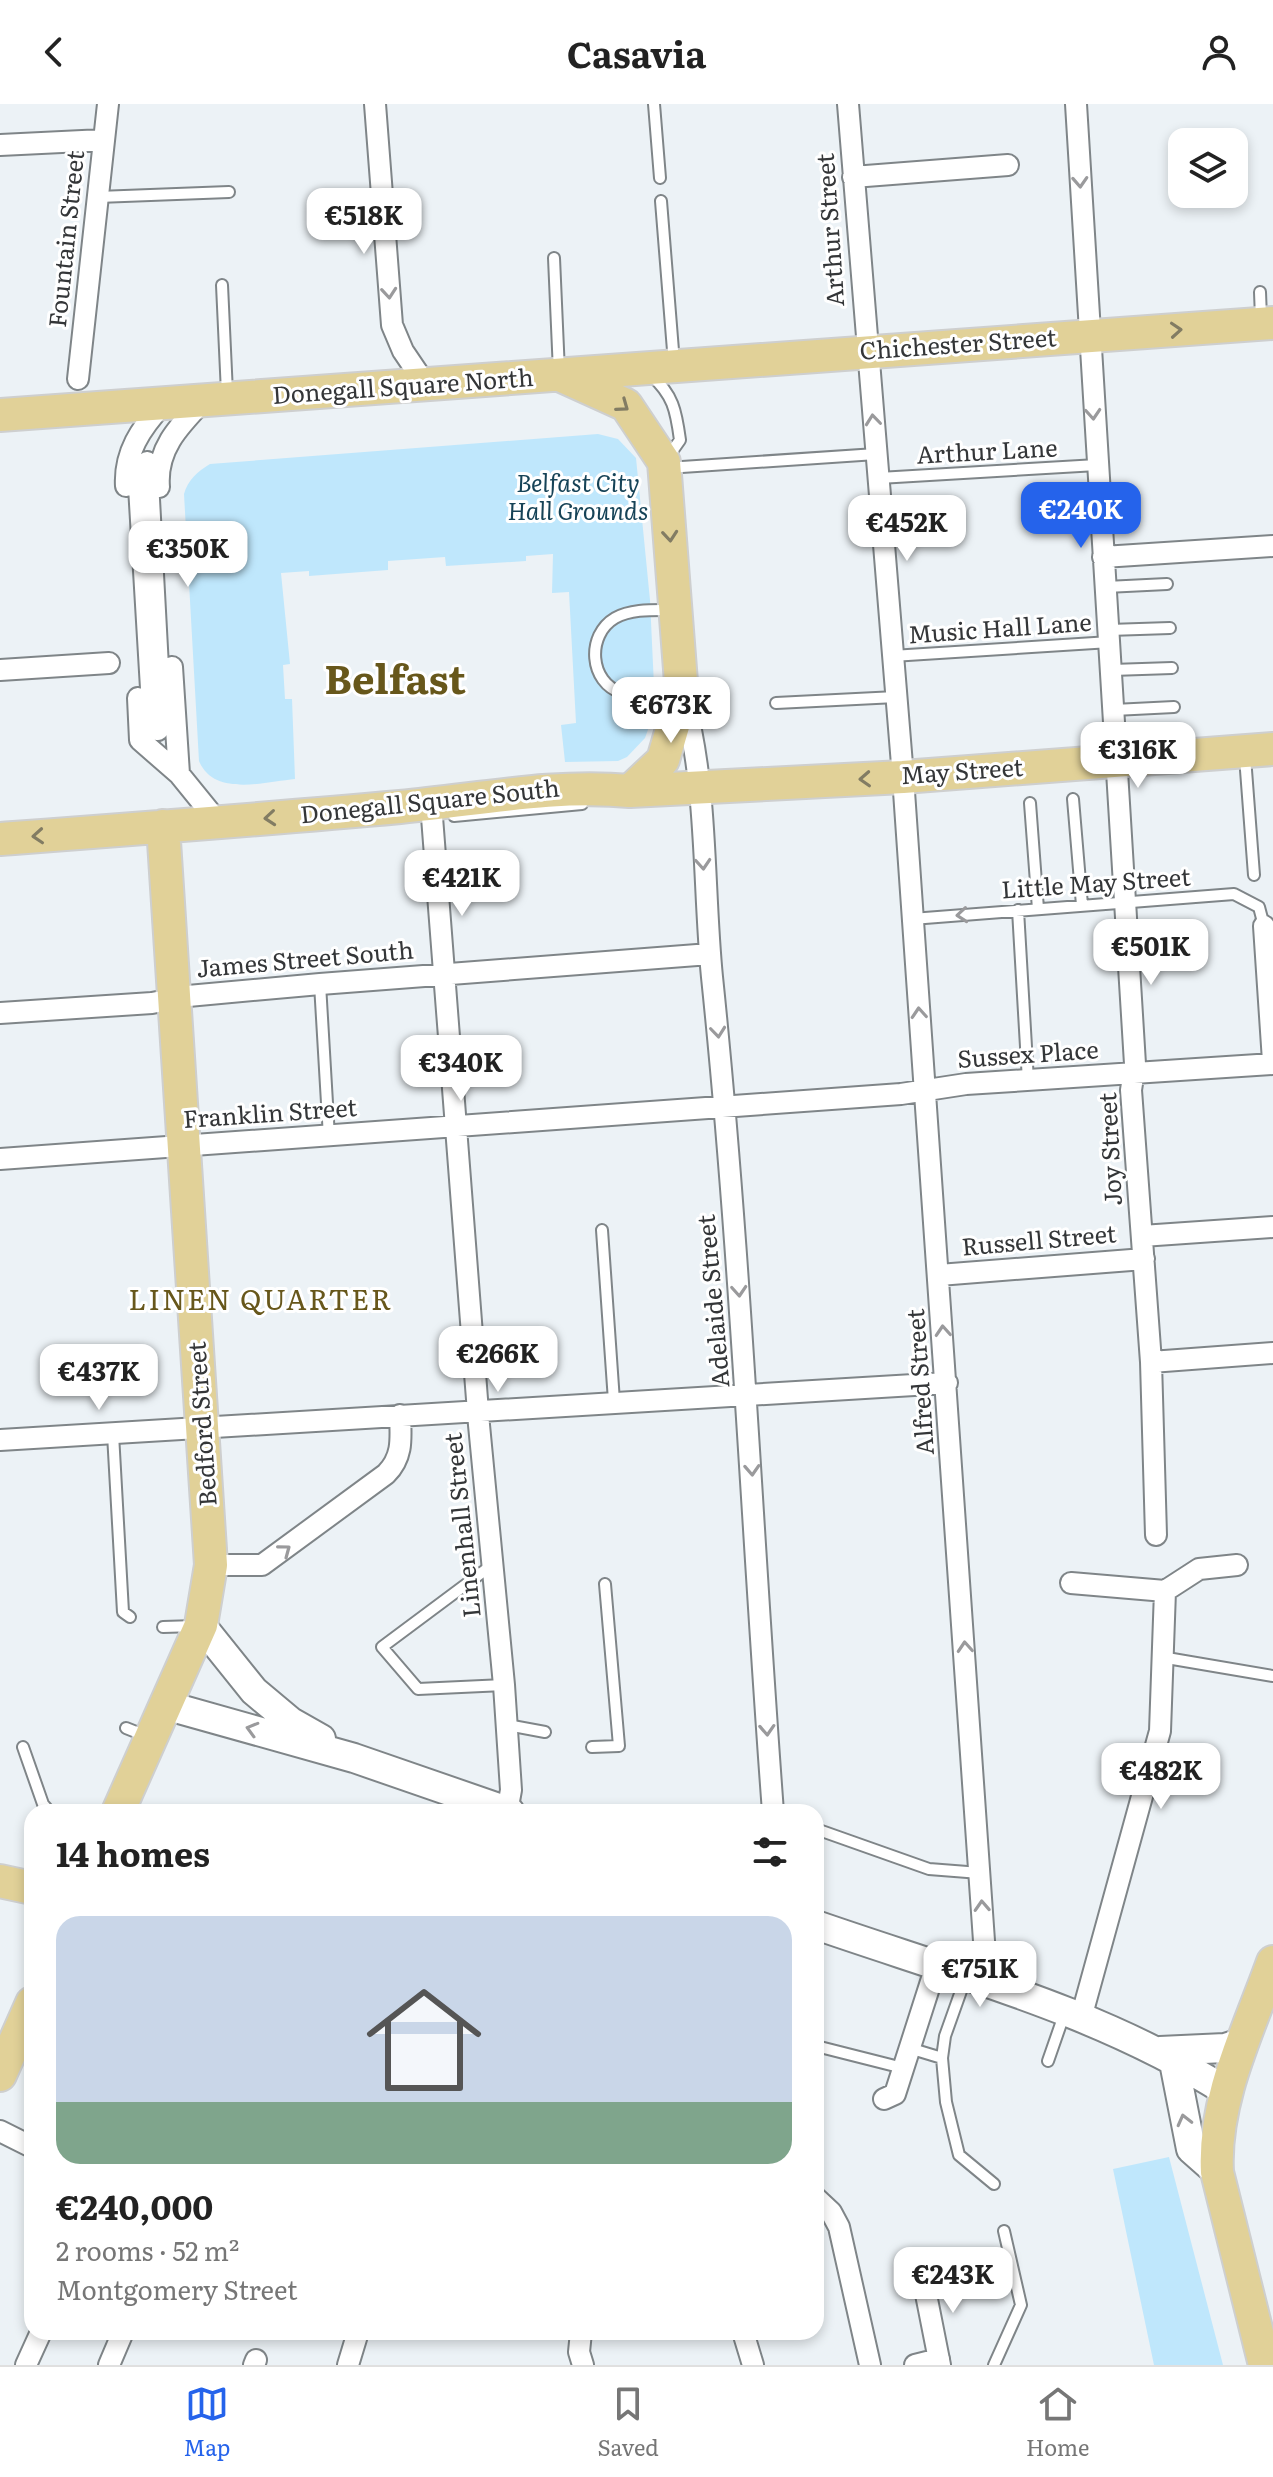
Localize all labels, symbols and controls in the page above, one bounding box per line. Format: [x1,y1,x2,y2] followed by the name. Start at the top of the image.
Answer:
[567,26,706,79] text: Casavia
[32,30,76,74] icon: back
[1197,30,1241,74] icon: person
[1168,128,1248,208] map controls
[1168,128,1248,208] button: layers
[38,148,91,329] street label: Fountain Street
[806,152,851,308] street label: Arthur Street
[1071,176,1088,189] one-way arrow
[308,188,420,256] pin: €518K
[325,194,403,233] text: €518K
[381,287,398,300] one-way arrow
[858,318,1058,367] street label: Chichester Street
[1170,322,1183,339] one-way arrow
[271,358,535,411] street label: Donegall Square North
[614,396,629,411] one-way arrow
[1084,408,1101,421] one-way arrow
[865,413,882,426] one-way arrow
[916,428,1058,471] street label: Arthur Lane
[508,464,648,527] park label: Belfast City Hall Grounds
[1025,482,1137,550] pin: €240K
[1039,488,1123,527] text: €240K
[851,495,963,563] pin: €452K
[866,501,948,540] text: €452K
[132,521,244,589] pin: €350K
[146,527,230,566] text: €350K
[661,530,678,543] one-way arrow
[907,603,1093,650] street label: Music Hall Lane
[324,647,466,706] district label: Belfast
[615,677,727,745] pin: €673K
[630,683,712,722] text: €673K
[1082,722,1194,790] pin: €316K
[1099,728,1177,767] text: €316K
[900,748,1024,791] street label: May Street
[298,768,561,831] street label: Donegall Square South
[858,770,871,787] one-way arrow
[263,810,276,827] one-way arrow
[31,827,44,844] one-way arrow
[406,850,518,918] pin: €421K
[423,856,501,895] text: €421K
[1000,857,1192,906] street label: Little May Street
[694,858,711,871] one-way arrow
[955,906,968,923] one-way arrow
[1095,919,1207,987] pin: €501K
[1111,925,1191,964] text: €501K
[195,931,415,984] street label: James Street South
[911,1006,928,1019] one-way arrow
[709,1026,726,1039] one-way arrow
[956,1030,1100,1075] street label: Sussex Place
[405,1035,517,1103] pin: €340K
[419,1041,503,1080] text: €340K
[182,1088,358,1135] street label: Franklin Street
[1088,1091,1129,1207] street label: Joy Street
[686,1213,736,1389] street label: Adelaide Street
[960,1214,1118,1263] street label: Russell Street
[129,1277,393,1319] district label: LINEN QUARTER
[730,1285,747,1298] one-way arrow
[896,1307,941,1457] street label: Alfred Street
[935,1324,952,1337] one-way arrow
[442,1326,554,1394] pin: €266K
[457,1332,539,1371] text: €266K
[177,1340,224,1508] street label: Bedford Street
[43,1344,155,1412] pin: €437K
[58,1350,140,1389] text: €437K
[433,1431,488,1619] street label: Linenhall Street
[743,1464,760,1477] one-way arrow
[276,1545,291,1560] one-way arrow
[957,1640,974,1653] one-way arrow
[245,1722,259,1739] one-way arrow
[759,1724,776,1737] one-way arrow
[1105,1743,1217,1811] pin: €482K
[1119,1749,1203,1788] text: €482K
[56,1827,210,1877] text: 14 homes
[748,1830,792,1874] icon: filters
[974,1899,991,1912] one-way arrow
[924,1941,1036,2009] pin: €751K
[941,1947,1019,1986] text: €751K
[352,1968,496,2112] icon: home
[1176,2114,1193,2128] one-way arrow
[56,2180,213,2230] text: €240,000
[56,2230,239,2269] text: 2 rooms · 52 m²
[897,2247,1009,2315] pin: €243K
[912,2253,994,2292] text: €243K
[56,2269,298,2308] text: Montgomery Street
[184,2382,230,2463] tab: Map
[598,2382,659,2463] tab: Saved
[1026,2382,1089,2463] tab: Home

